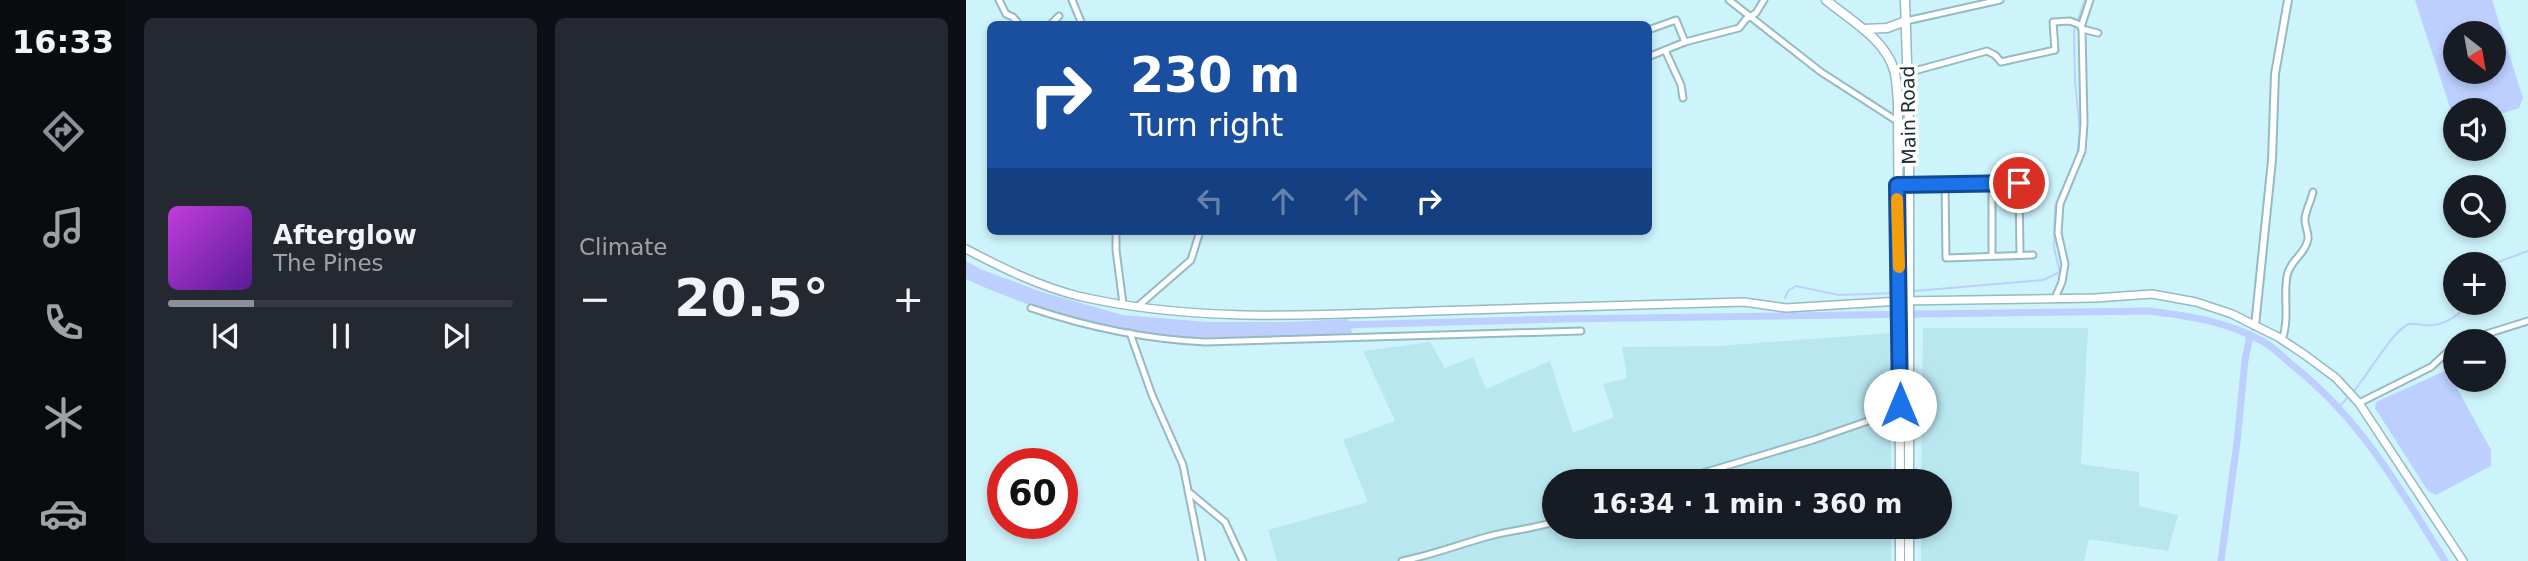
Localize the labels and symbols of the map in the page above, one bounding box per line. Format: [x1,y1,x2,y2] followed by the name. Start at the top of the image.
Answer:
[2443,21,2506,84] north arrow
[1896,65,1920,165] street label: Main Road
[1989,153,2049,213] pin
[1863,368,1937,442] position arrow
[987,448,1078,539] speed limit sign: 60

